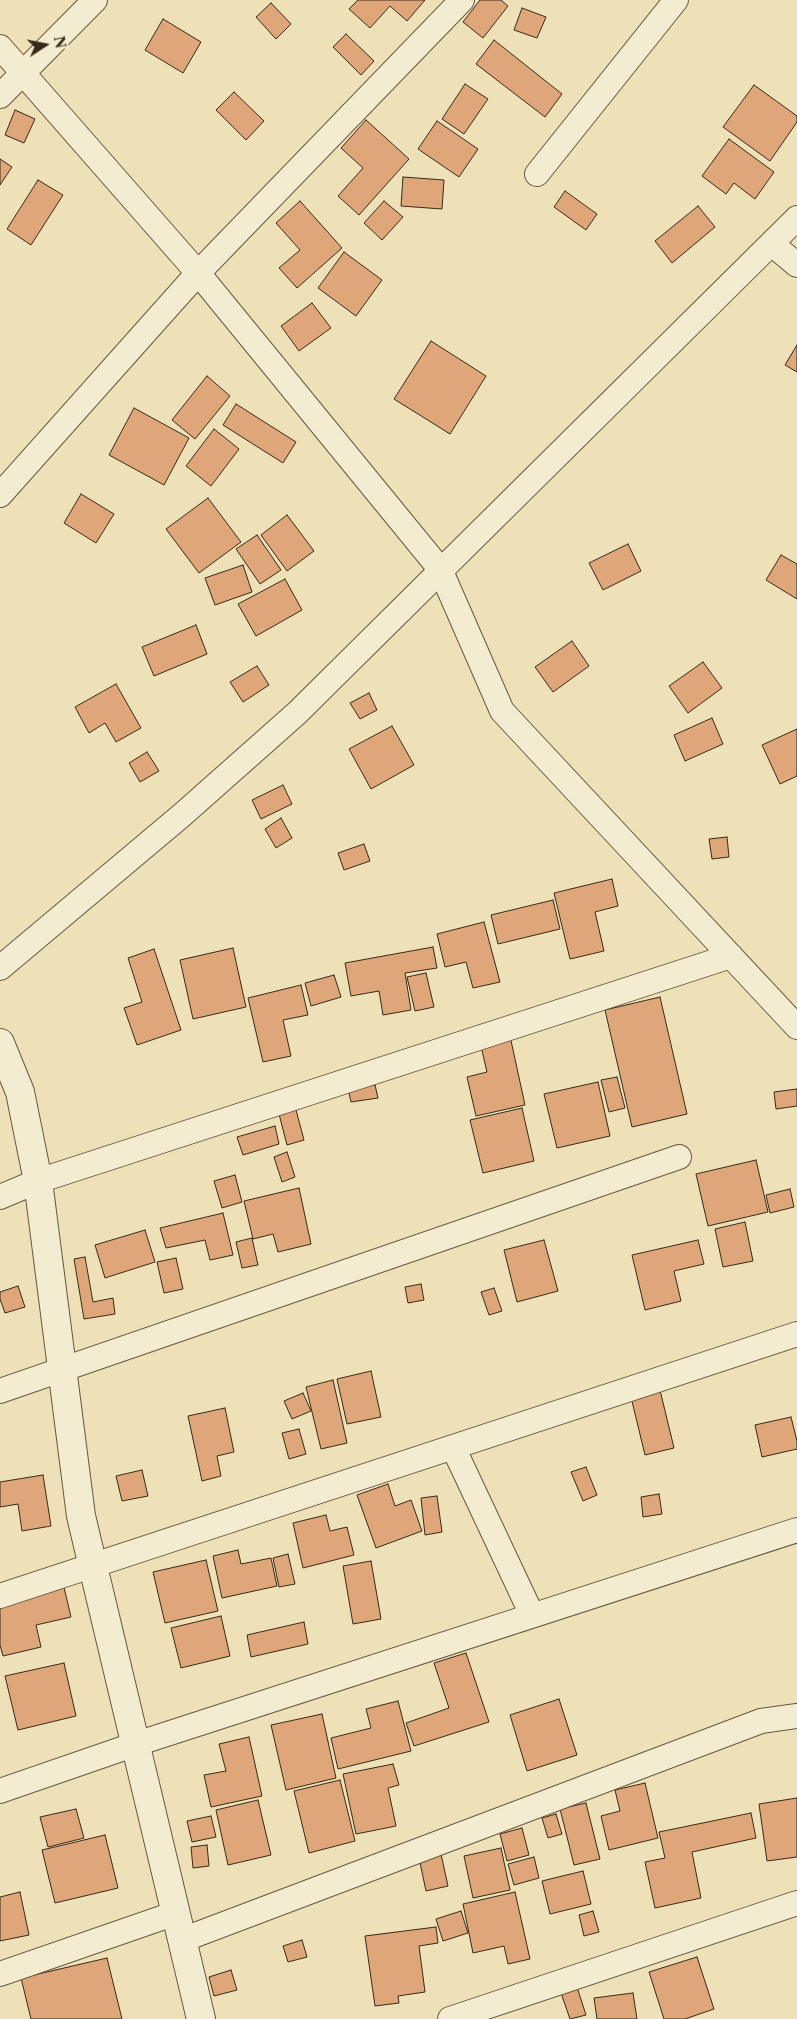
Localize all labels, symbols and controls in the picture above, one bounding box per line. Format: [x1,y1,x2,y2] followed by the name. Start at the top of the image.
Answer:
[20,20,70,70] north arrow
[50,34,70,50] text: N

